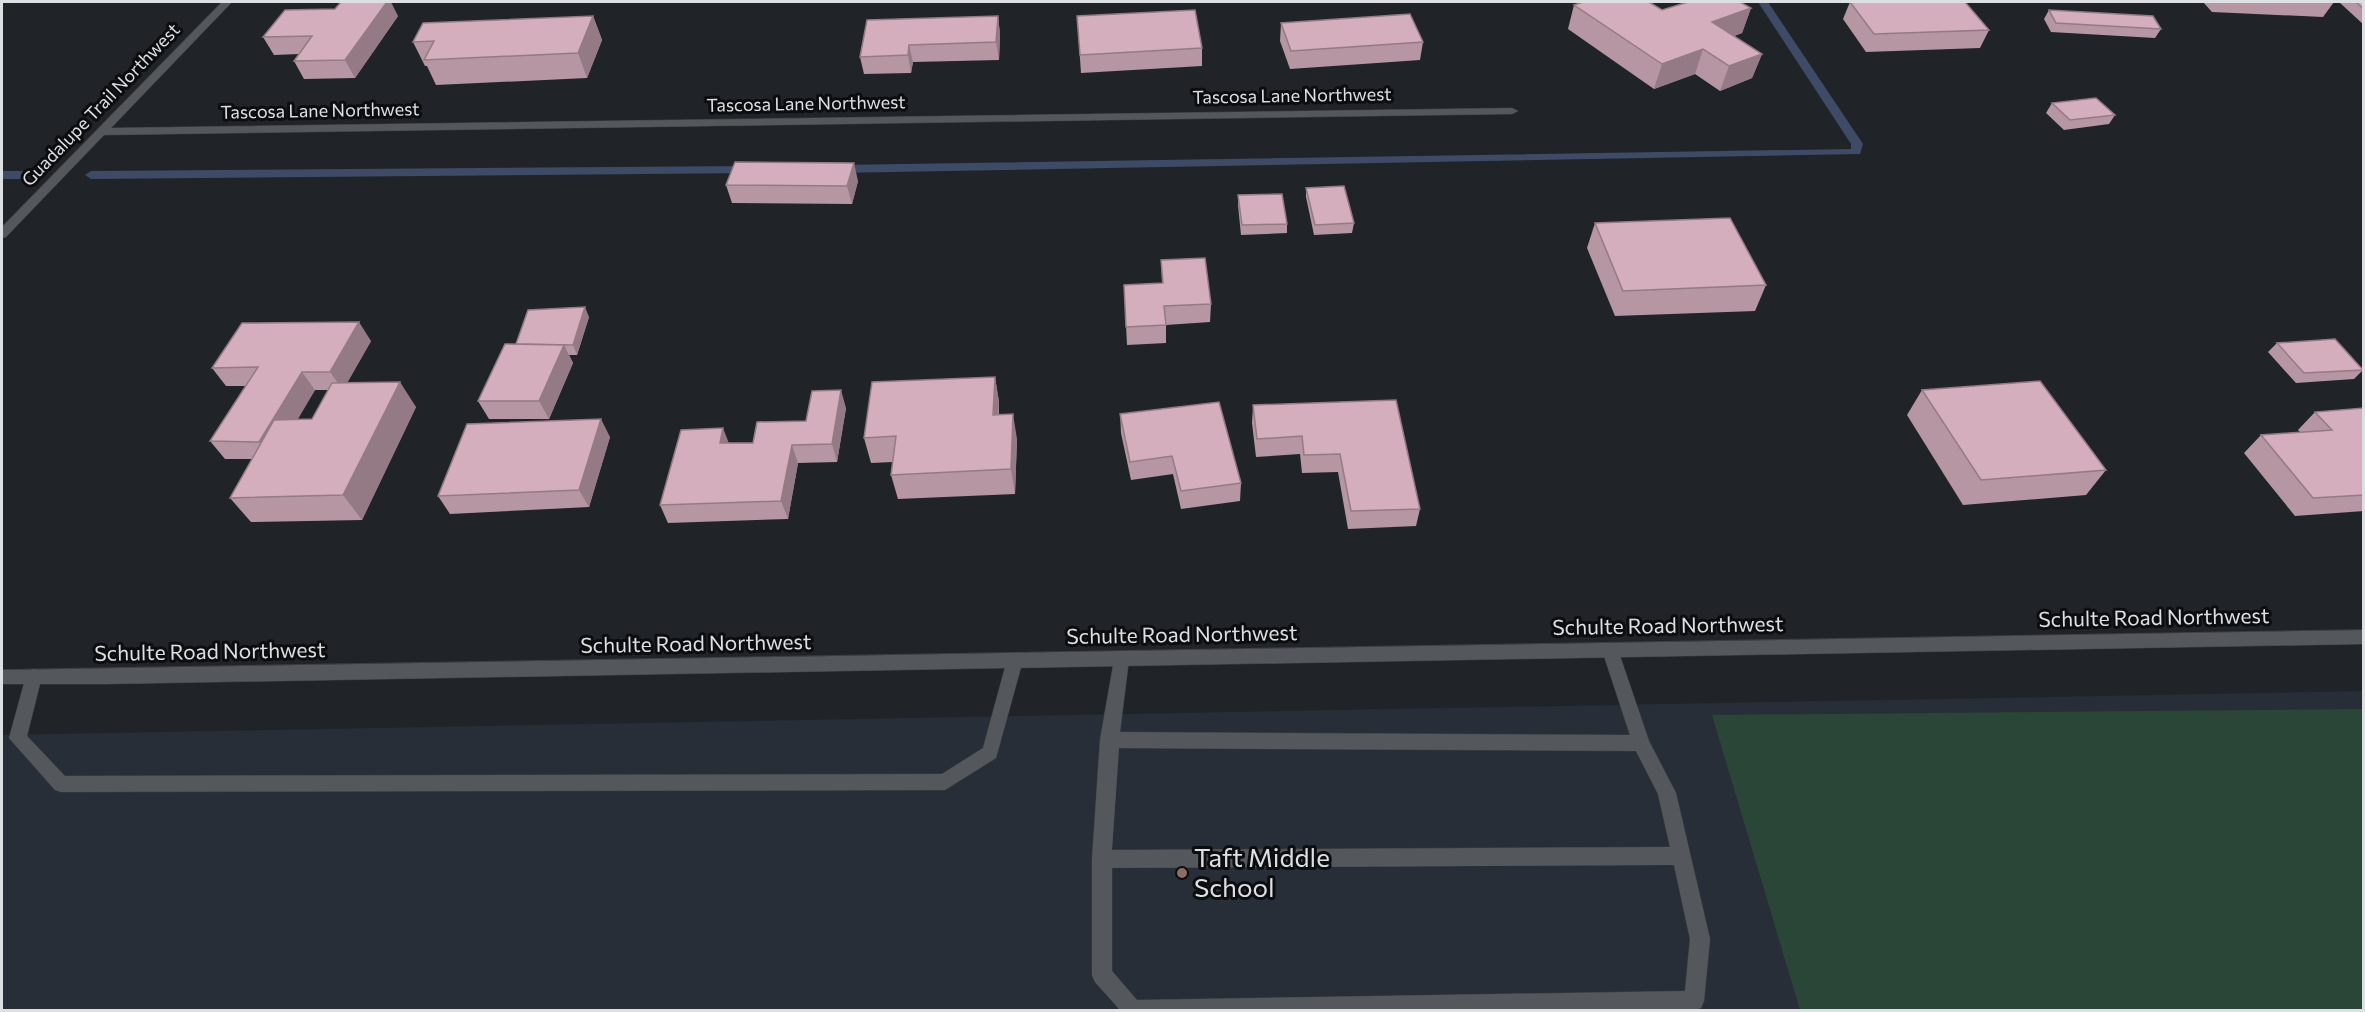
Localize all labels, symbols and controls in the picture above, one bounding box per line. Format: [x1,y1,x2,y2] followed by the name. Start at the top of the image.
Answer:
[17,18,184,190] street label: Guadalupe Trail Northwest
[1192,82,1392,108] street label: Tascosa Lane Northwest
[706,90,906,116] street label: Tascosa Lane Northwest
[220,97,420,123] street label: Tascosa Lane Northwest
[2038,602,2270,631] street label: Schulte Road Northwest
[1552,610,1784,639] street label: Schulte Road Northwest
[1066,619,1298,648] street label: Schulte Road Northwest
[580,628,812,657] street label: Schulte Road Northwest
[94,636,326,665] street label: Schulte Road Northwest
[1194,841,1330,902] place label: Taft Middle School
[1175,866,1189,880] marker: Taft Middle School

